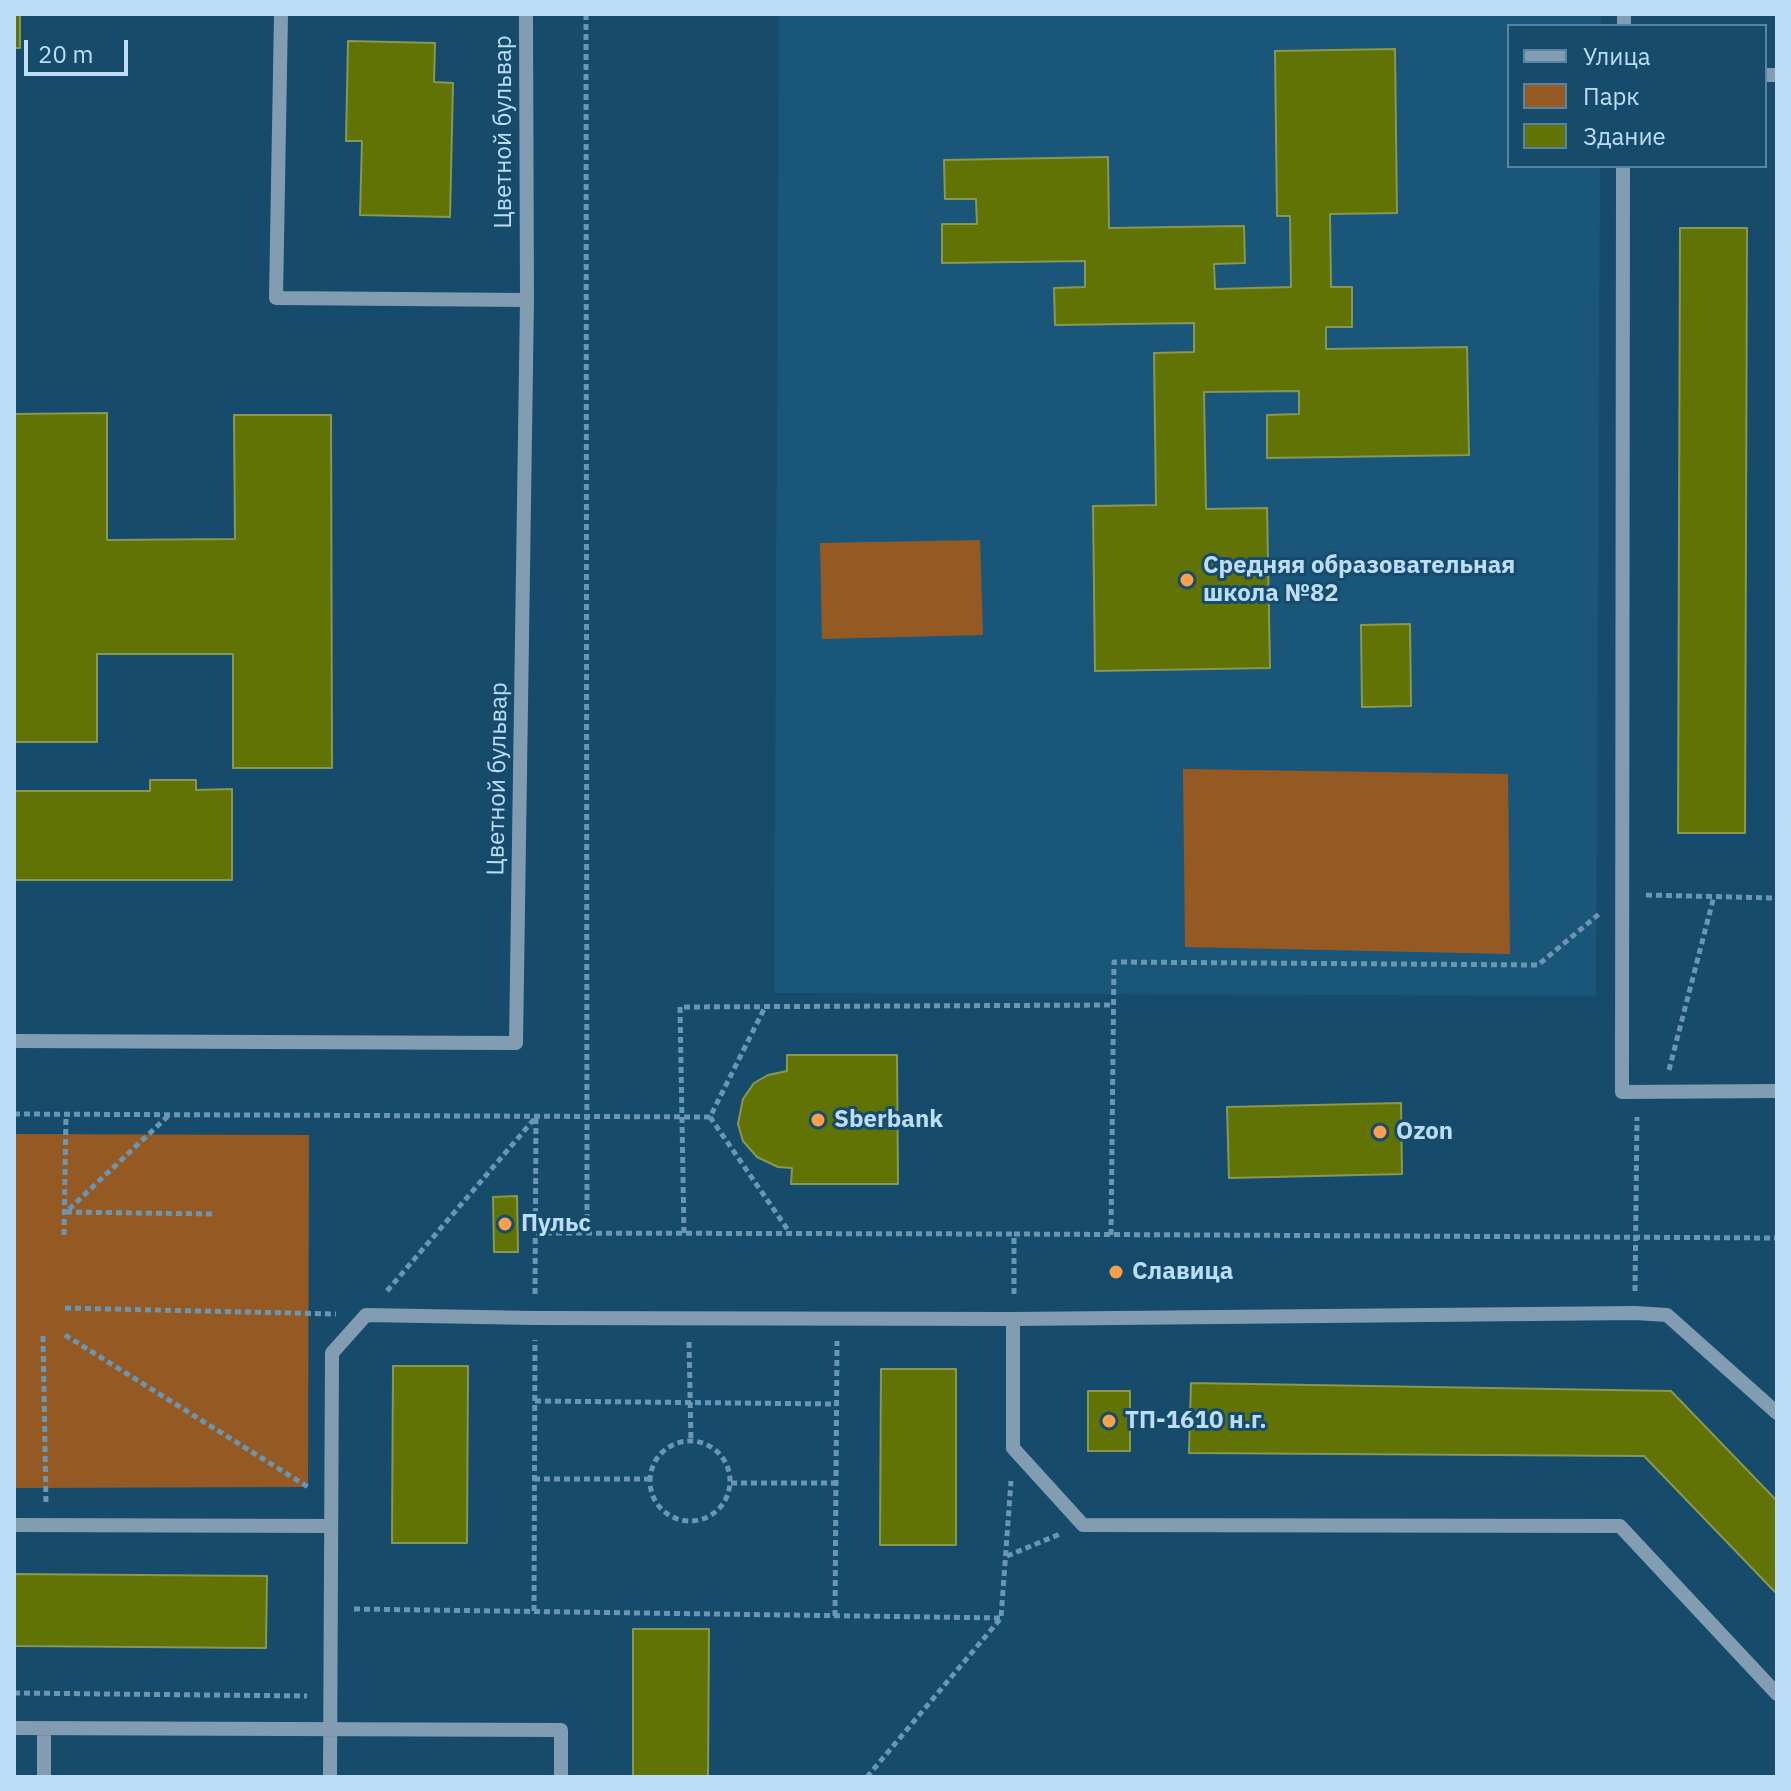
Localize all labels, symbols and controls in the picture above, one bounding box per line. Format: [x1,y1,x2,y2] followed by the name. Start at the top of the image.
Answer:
[28,24,132,74] scale bar
[1507,24,1767,168] legend
[490,35,518,229] street label: Цветной бульвар
[38,38,93,70] text: 20 m
[1583,40,1651,72] text: Улица
[1583,80,1640,112] text: Парк
[1583,120,1666,152] text: Здание
[1203,552,1515,608] place label: Средняя образовательная школа №82
[1178,571,1196,589] marker: Средняя образовательная школа №82
[482,682,514,876] street label: Цветной бульвар
[834,1106,943,1134] place label: Sberbank
[809,1111,827,1129] marker: Sberbank
[1396,1118,1453,1146] place label: Ozon
[1371,1123,1389,1141] marker: Ozon
[521,1210,591,1238] place label: Пульс
[496,1215,514,1233] marker: Пульс
[1132,1258,1233,1286] place label: Славица
[1107,1263,1125,1281] marker: Славица
[1125,1407,1267,1435] place label: ТП-1610 н.г.
[1100,1412,1118,1430] marker: ТП-1610 н.г.

